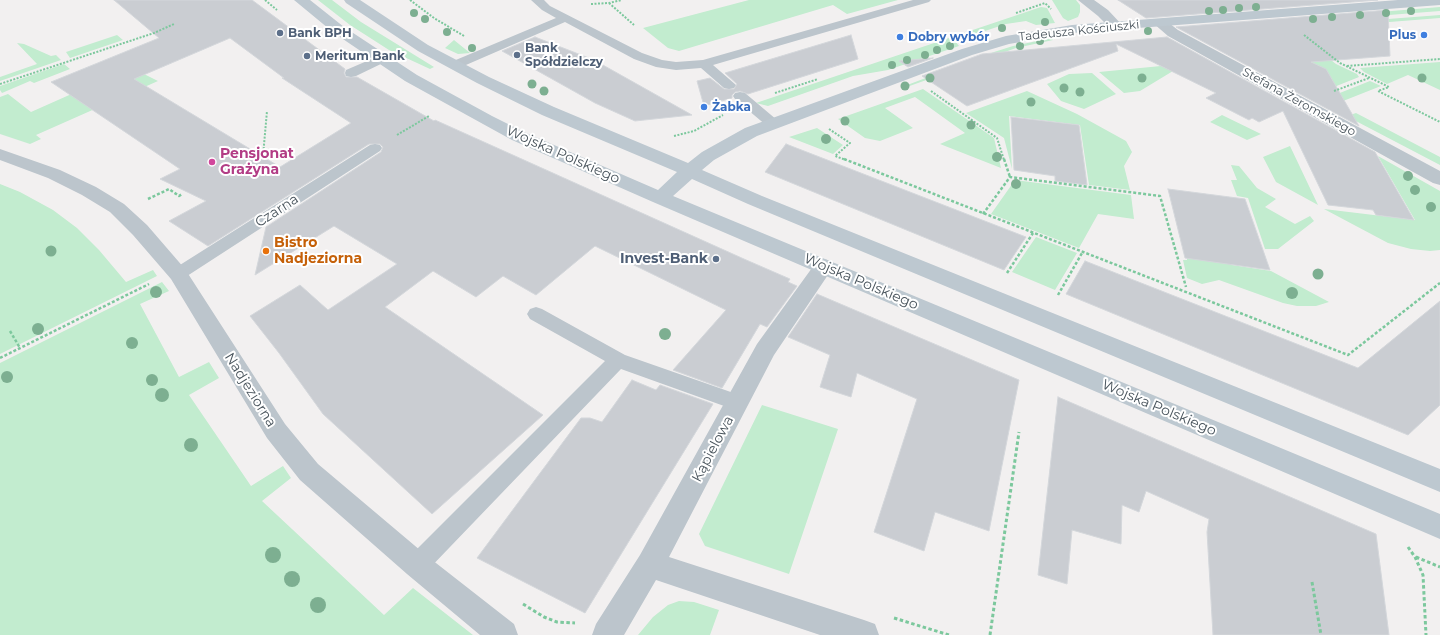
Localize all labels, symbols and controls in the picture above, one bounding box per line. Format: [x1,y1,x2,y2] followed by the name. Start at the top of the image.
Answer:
[1018,18,1140,44] street label: Tadeusza Kościuszki
[288,26,352,40] place label: Bank BPH
[275,28,285,38] marker: Bank BPH
[1389,28,1416,42] place label: Plus
[908,30,989,44] place label: Dobry wybór
[1419,30,1429,40] marker: Plus
[895,32,905,42] marker: Dobry wybór
[525,41,603,69] place label: Bank Spółdzielczy
[315,49,405,63] place label: Meritum Bank
[512,50,522,60] marker: Bank Spółdzielczy
[302,51,312,61] marker: Meritum Bank
[1240,65,1358,139] street label: Stefana Żeromskiego
[712,100,751,114] place label: Żabka
[699,102,709,112] marker: Żabka
[504,122,622,188] street label: Wojska Polskiego
[220,146,294,178] place label: Pensjonat Grażyna
[207,157,217,167] marker: Pensjonat Grażyna
[252,191,302,231] street label: Czarna
[274,235,362,268] place label: Bistro Nadjeziorna
[261,246,271,256] marker: Bistro Nadjeziorna
[801,250,921,314] street label: Wojska Polskiego
[620,251,708,267] place label: Invest-Bank
[711,254,721,264] marker: Invest-Bank
[221,350,279,430] street label: Nadjeziorna
[1099,376,1219,440] street label: Wojska Polskiego
[689,413,737,485] street label: Kąpielowa

